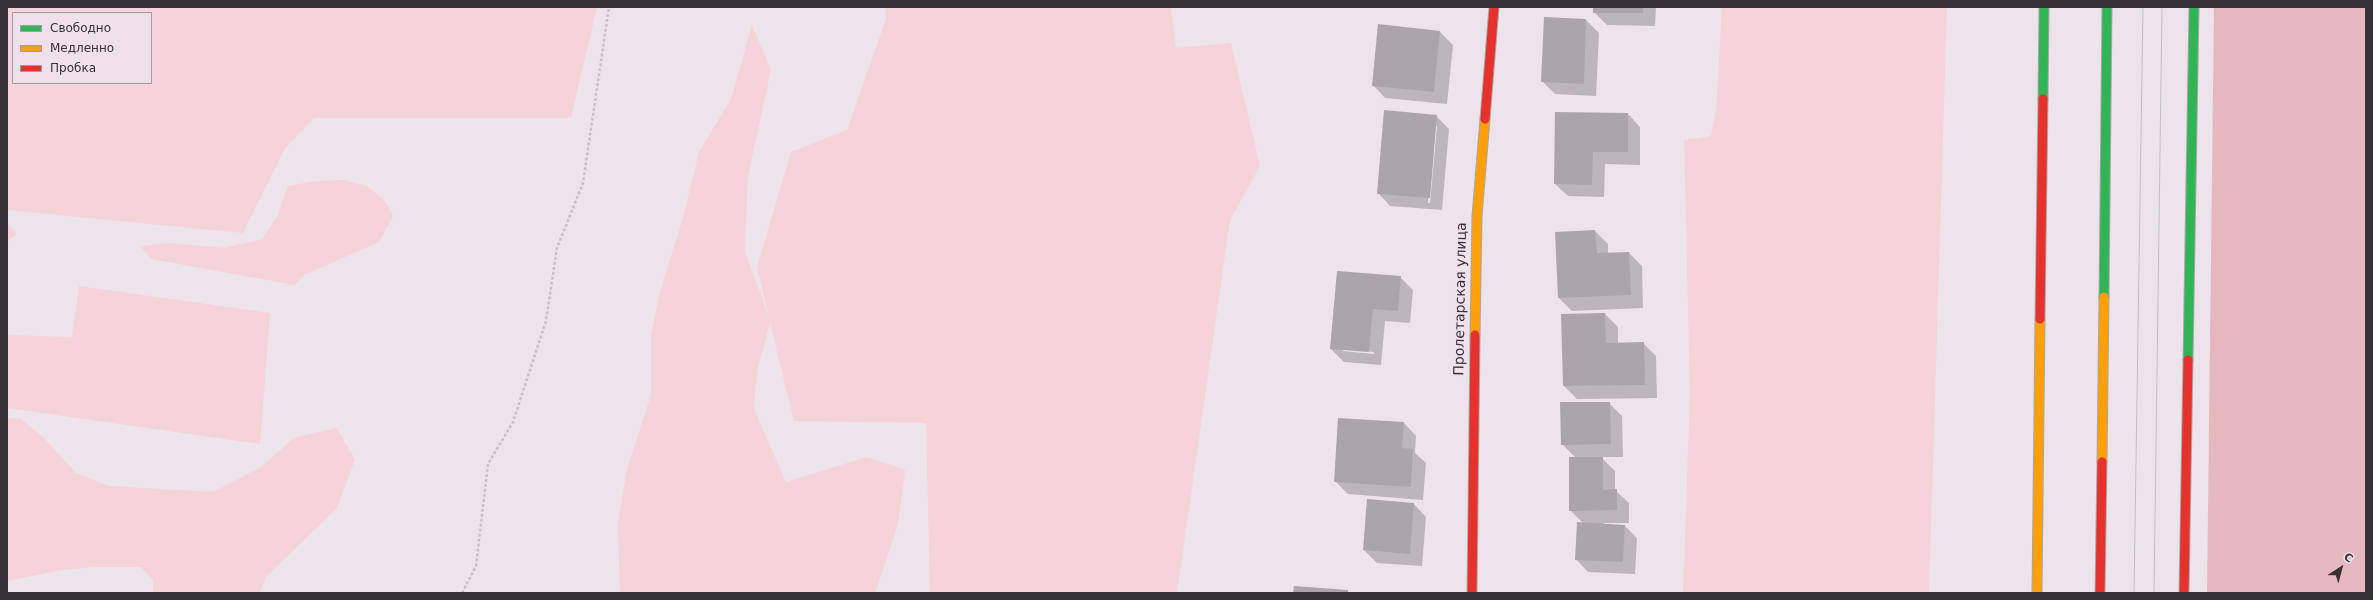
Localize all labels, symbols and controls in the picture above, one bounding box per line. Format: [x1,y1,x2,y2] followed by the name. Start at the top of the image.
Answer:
[12,12,152,84] legend
[50,21,111,35] text: Свободно
[50,41,114,55] text: Медленно
[50,61,96,75] text: Пробка
[1451,222,1471,376] street label: Пролетарская улица
[2321,548,2361,588] north arrow
[2341,550,2355,566] text: С

